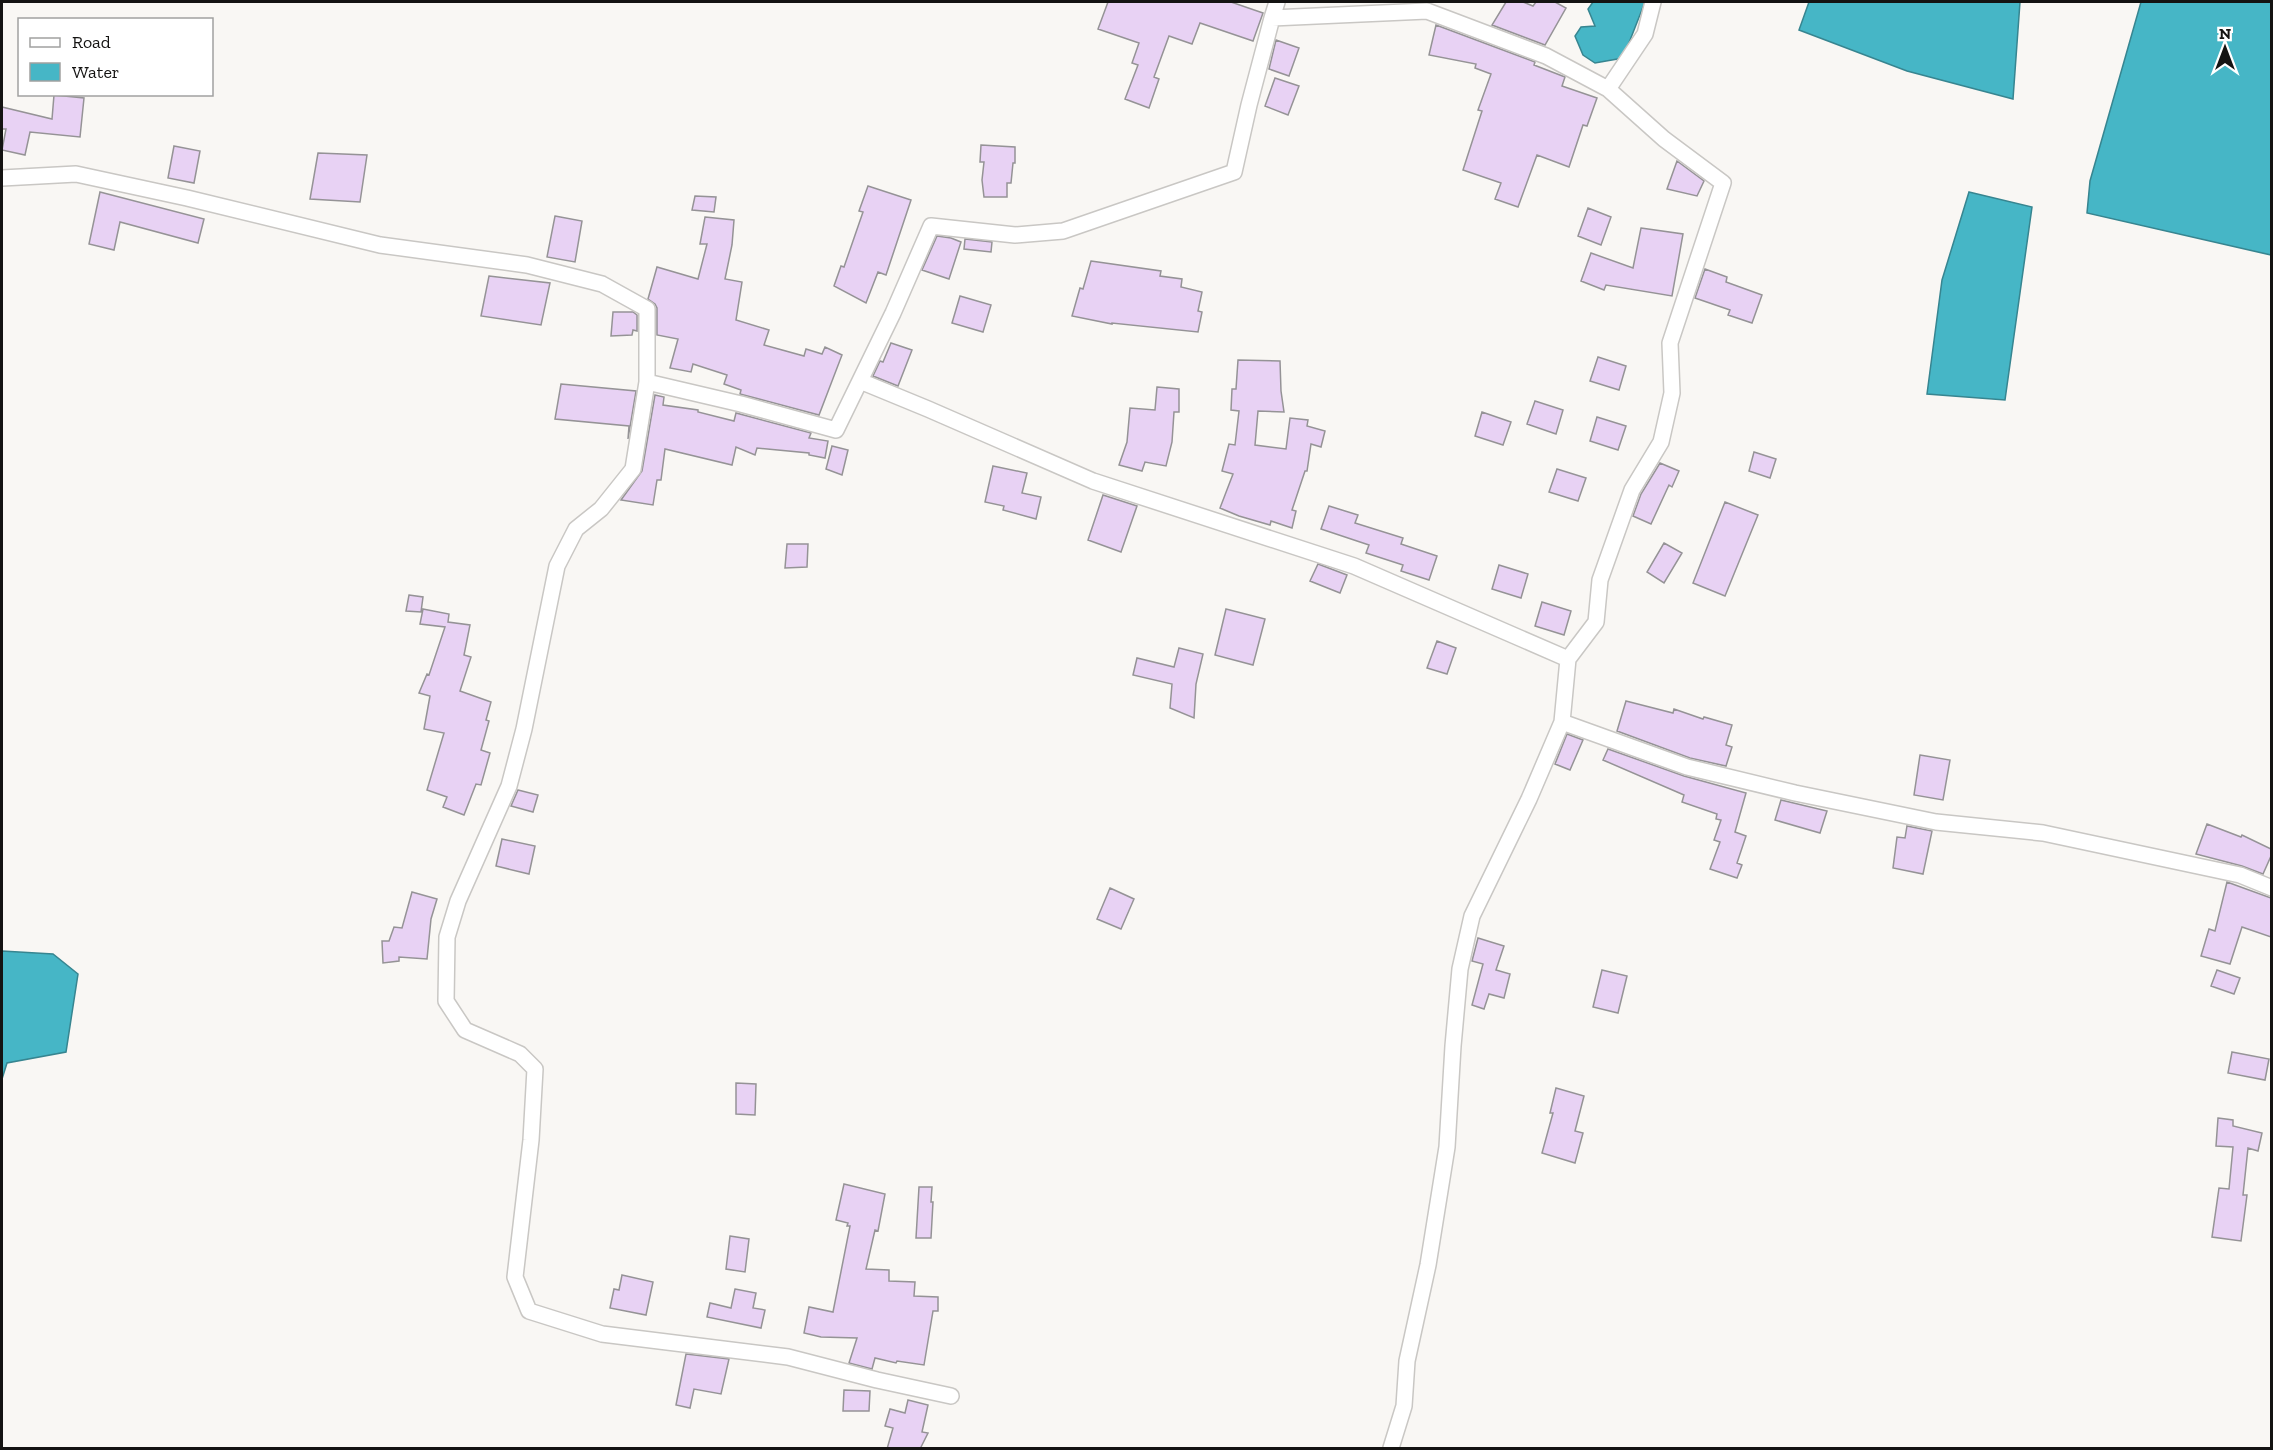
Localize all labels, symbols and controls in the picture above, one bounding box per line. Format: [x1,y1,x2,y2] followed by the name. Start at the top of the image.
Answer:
[18,18,213,96] legend
[2195,18,2255,78] north arrow
[2219,24,2231,43] text: N
[72,31,111,53] text: Road
[72,61,119,83] text: Water

